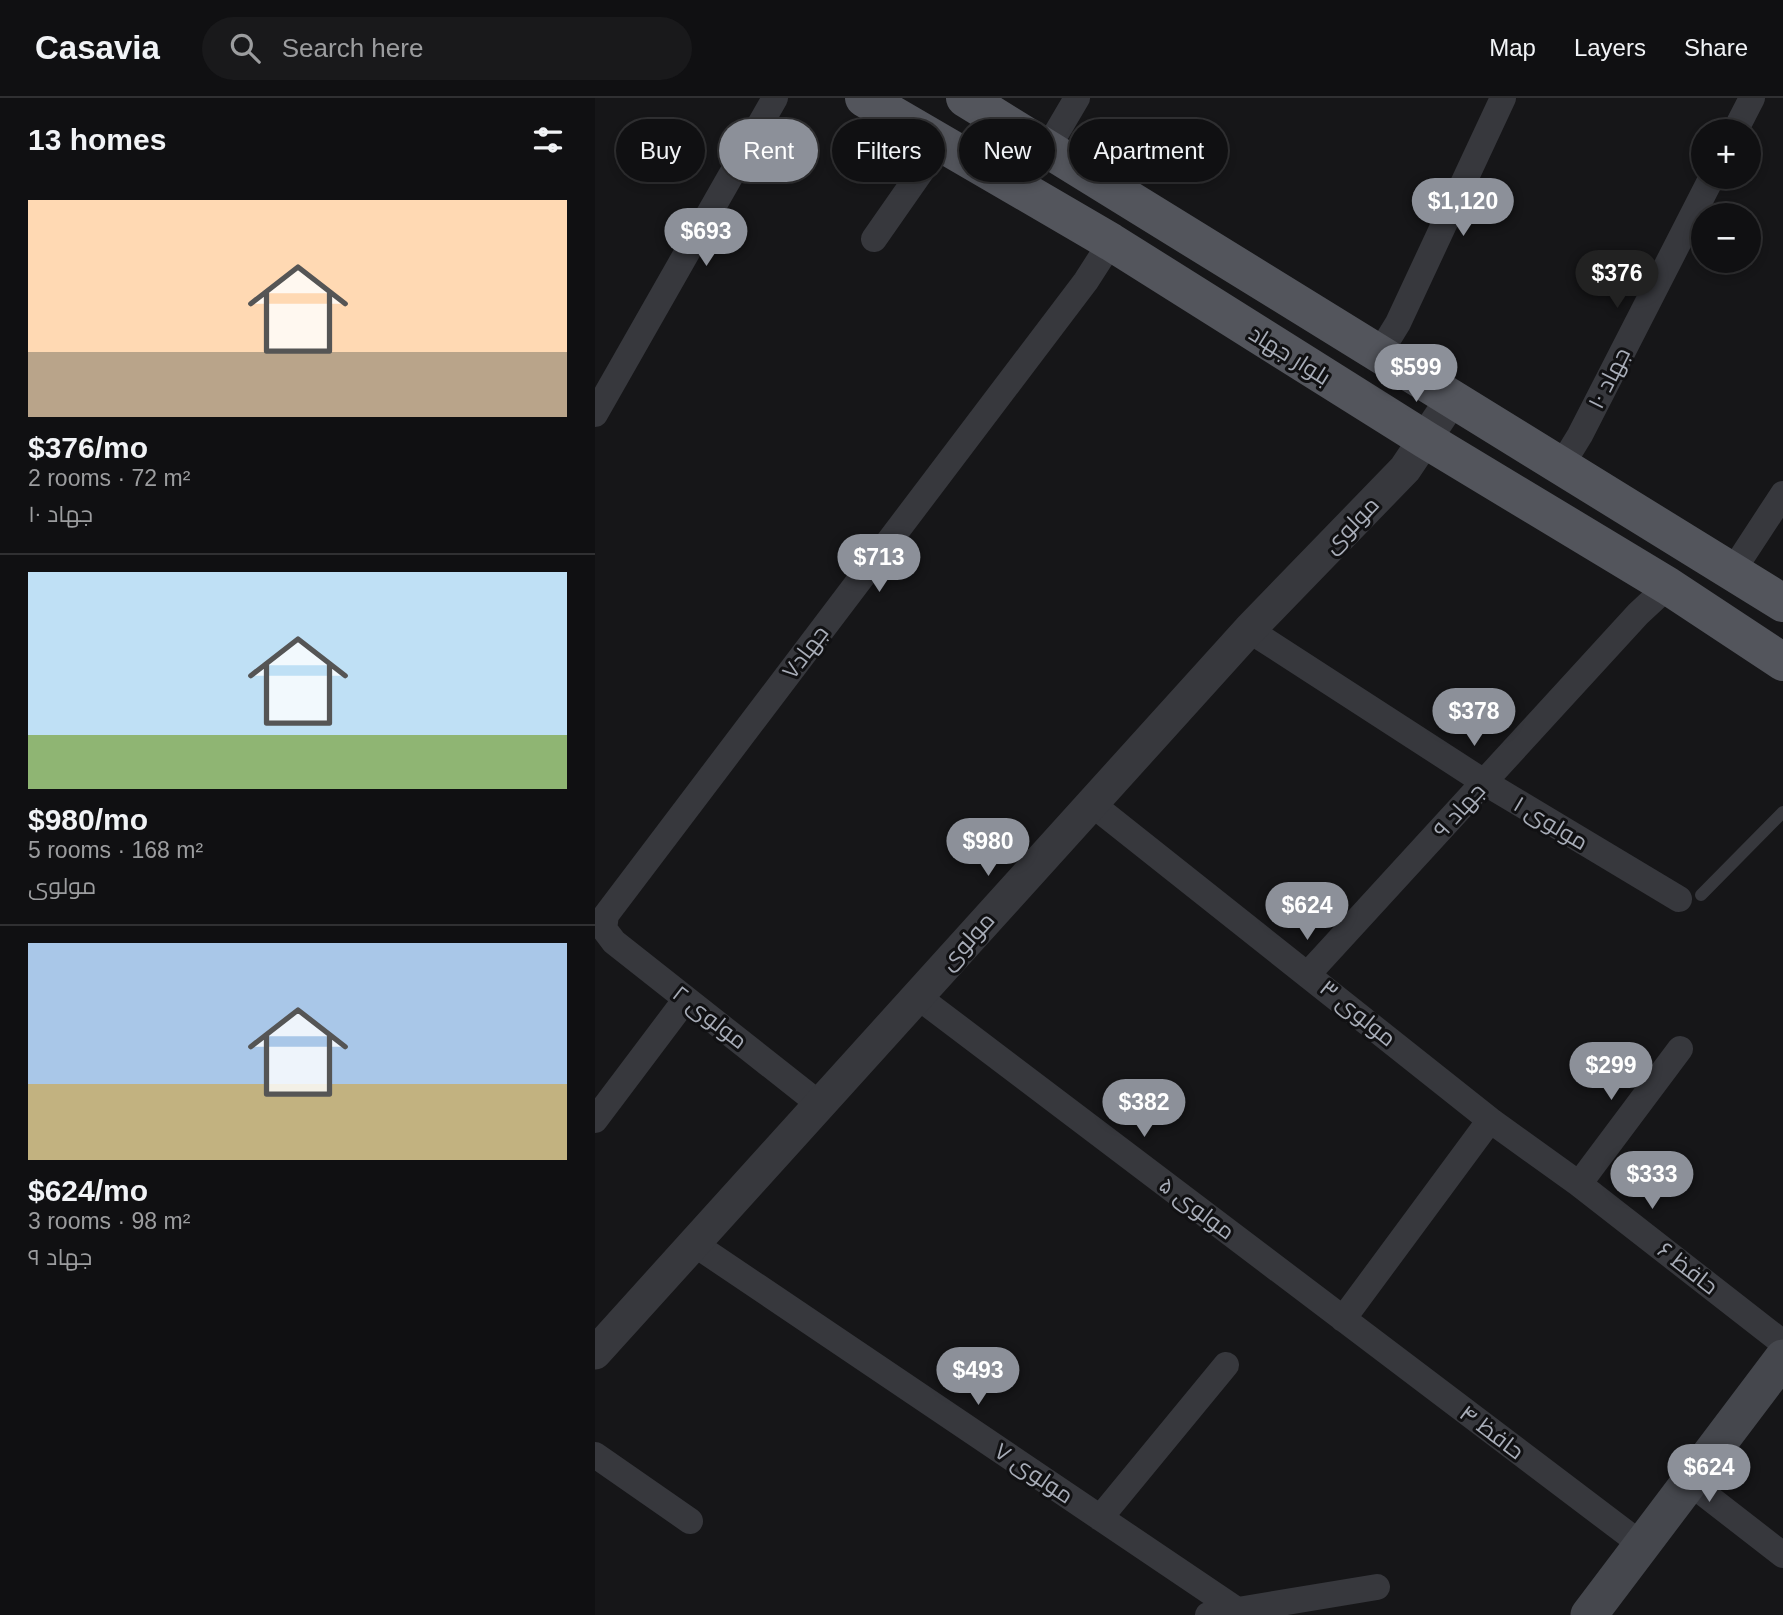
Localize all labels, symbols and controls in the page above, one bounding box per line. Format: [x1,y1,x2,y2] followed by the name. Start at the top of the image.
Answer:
[202,17,692,80] search box
[35,29,160,66] text: Casavia
[226,29,264,67] icon: search
[282,33,423,63] text: Search here
[1489,34,1536,61] text: Map
[1574,34,1646,61] text: Layers
[1684,34,1748,61] text: Share
[616,119,705,182] chip: Buy
[719,119,818,182] chip: Rent
[832,119,945,182] chip: Filters
[959,119,1055,182] chip: New
[1069,119,1228,182] chip: Apartment
[1691,119,1761,273] map controls
[1691,119,1761,189] button: +
[529,121,567,159] icon: filters
[28,123,166,156] text: 13 homes
[1406,178,1520,238] pin: $1,120
[1428,188,1498,214] text: $1,120
[1691,203,1761,273] button: −
[665,208,747,268] pin: $693
[680,218,732,244] text: $693
[235,246,361,372] icon: home
[1576,250,1658,310] pin: $376
[1591,260,1643,286] text: $376
[1244,320,1335,391] street label: بلوار جهاد
[1583,343,1636,413] street label: جهاد ۱۰
[1375,344,1457,404] pin: $599
[1390,354,1442,380] text: $599
[28,431,148,464] text: $376/mo
[28,465,190,491] text: 2 rooms · 72 m²
[1318,491,1385,559] street label: مولوی
[28,501,93,527] text: جهاد ۱۰
[838,534,920,594] pin: $713
[853,544,905,570] text: $713
[235,618,361,744] icon: home
[777,620,834,684] street label: جهاد۷
[1433,688,1515,748] pin: $378
[1448,698,1500,724] text: $378
[1428,777,1491,843] street label: جهاد ۹
[1509,791,1593,856] street label: مولوی ۱
[28,803,148,836] text: $980/mo
[947,818,1029,878] pin: $980
[962,828,1014,854] text: $980
[28,837,203,863] text: 5 rooms · 168 m²
[28,873,96,899] text: مولوی
[1266,882,1348,942] pin: $624
[1281,892,1333,918] text: $624
[934,907,1000,976] street label: مولوی
[1314,974,1401,1052] street label: مولوی ۳
[667,980,752,1055] street label: مولوی ۲
[235,989,361,1115] icon: home
[1570,1042,1652,1102] pin: $299
[1585,1052,1637,1078] text: $299
[1103,1080,1185,1139] pin: $382
[1118,1089,1170,1115] text: $382
[1611,1152,1693,1211] pin: $333
[1626,1161,1678,1187] text: $333
[1154,1171,1240,1245] street label: مولوی ۵
[28,1174,148,1207] text: $624/mo
[28,1208,190,1234] text: 3 rooms · 98 m²
[1653,1236,1723,1300] street label: حافظ ۶
[28,1244,92,1270] text: جهاد ۹
[937,1348,1019,1407] pin: $493
[952,1357,1004,1383] text: $493
[1455,1399,1529,1465] street label: حافظ ۴
[989,1437,1078,1510] street label: مولوی ۷
[1668,1444,1750,1504] pin: $624
[1683,1454,1735,1480] text: $624

